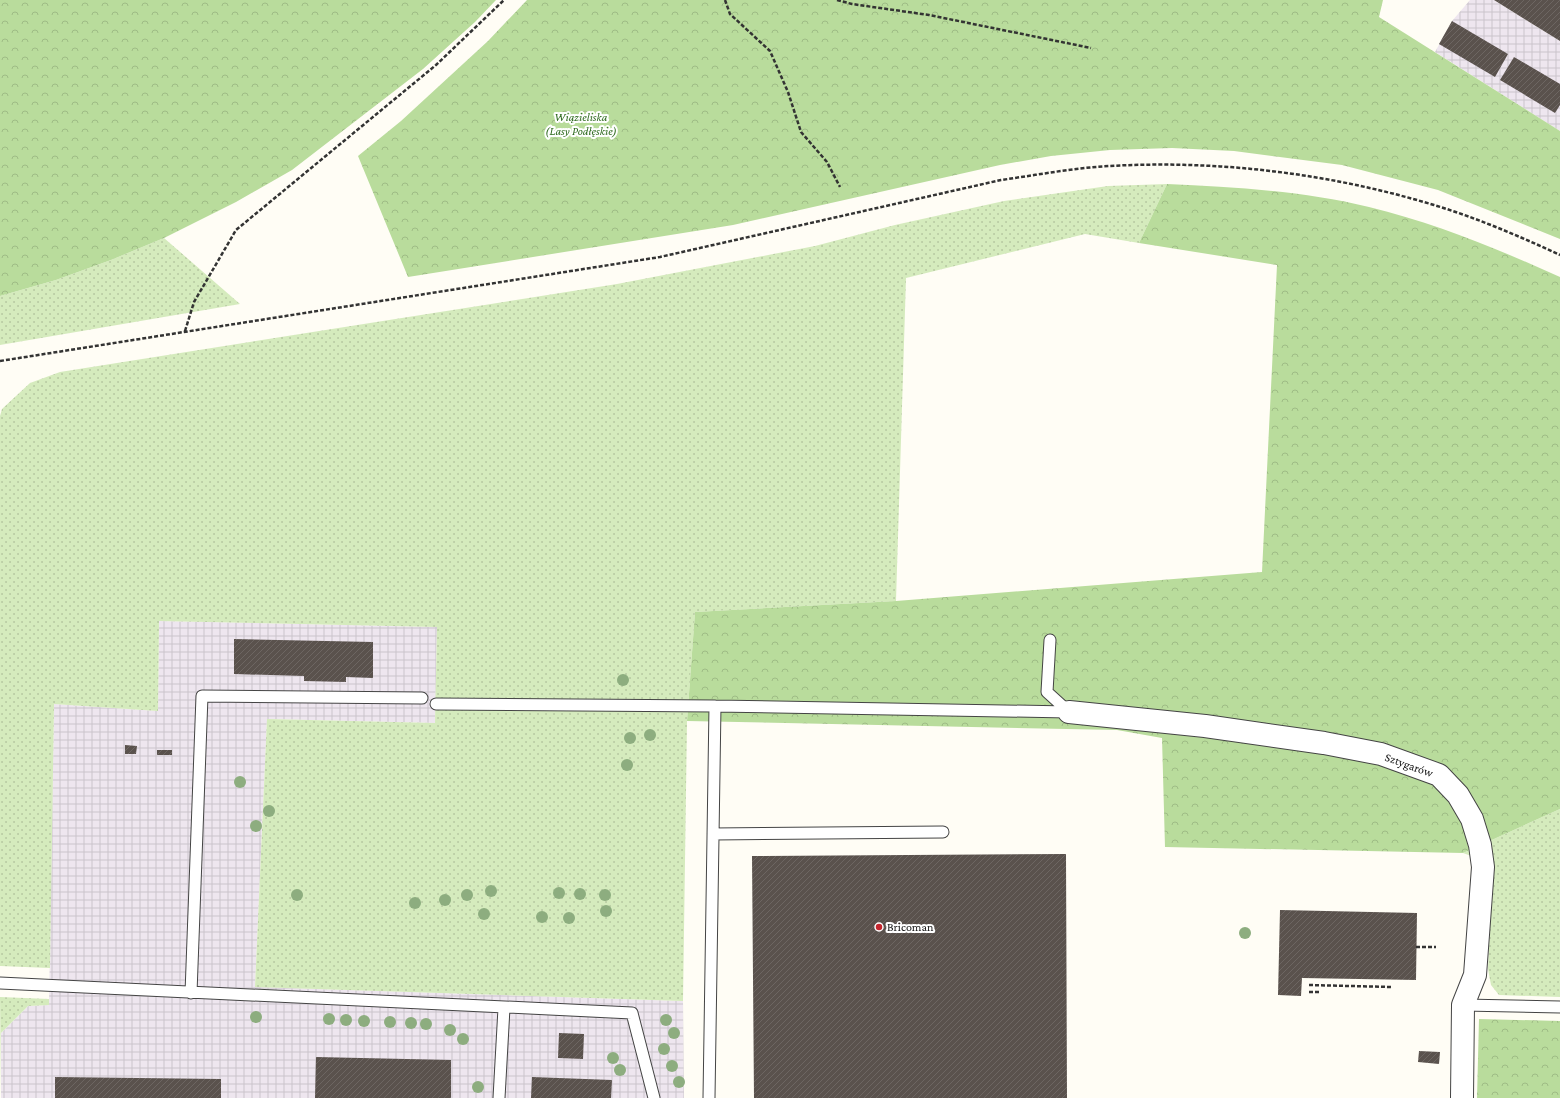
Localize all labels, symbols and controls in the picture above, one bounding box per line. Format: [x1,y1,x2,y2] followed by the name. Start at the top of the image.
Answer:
[545,110,617,138] park label: Wiązieliska (Lasy Podłęskie)
[1383,750,1435,780] street label: Sztygarów
[887,920,934,934] place label: Bricoman
[874,922,884,932] marker: Bricoman

